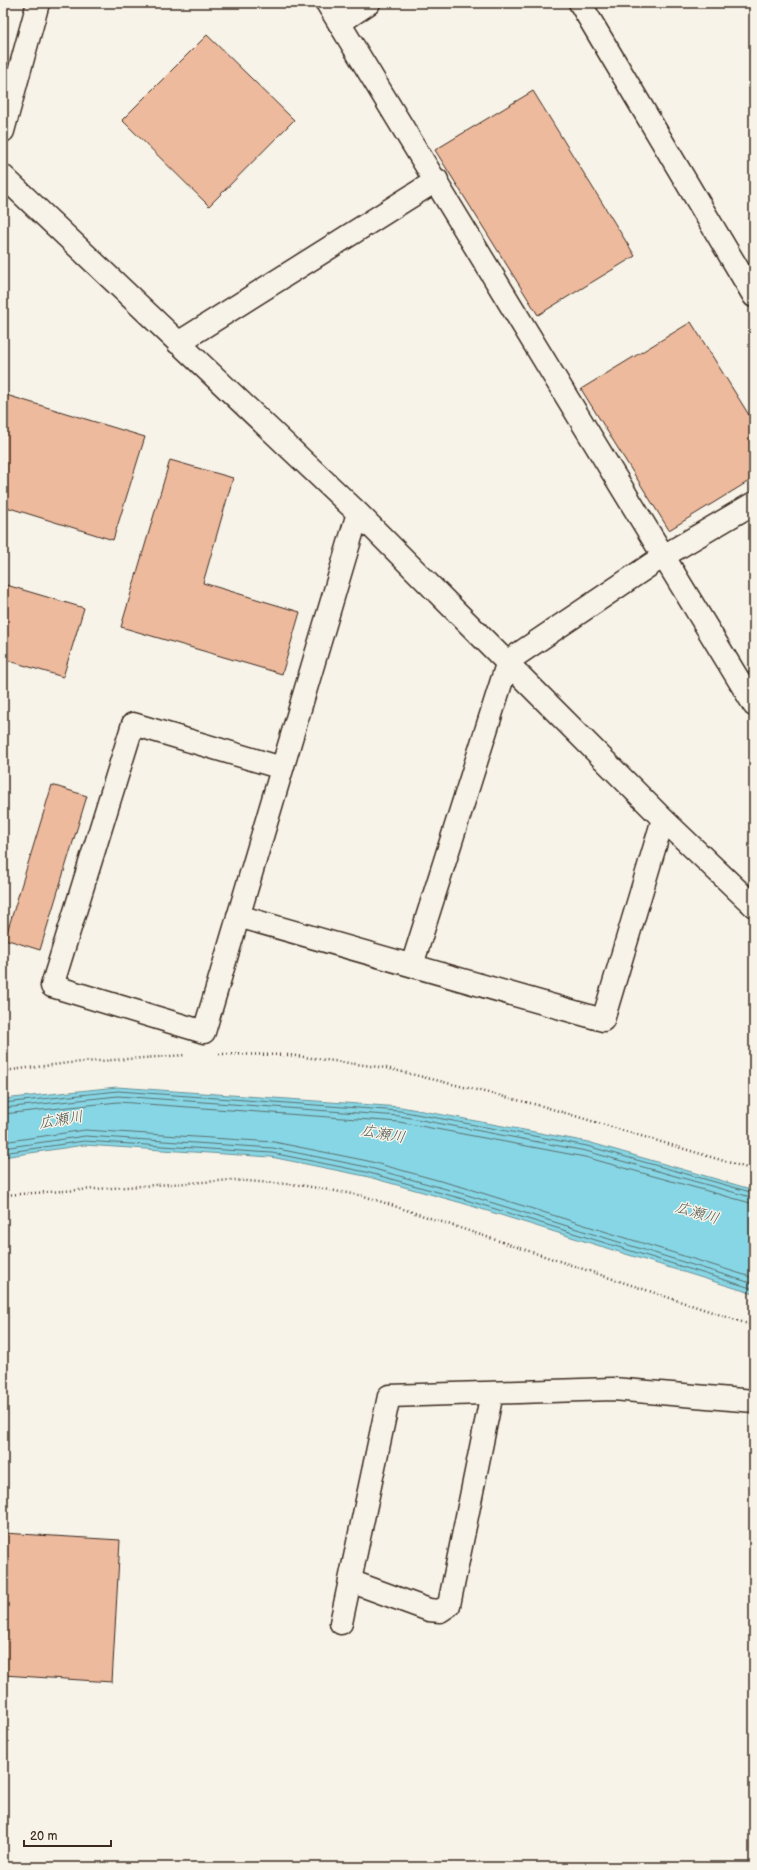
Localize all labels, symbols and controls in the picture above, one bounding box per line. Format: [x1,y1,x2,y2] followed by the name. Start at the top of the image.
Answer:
[37,1107,85,1133] water label: 広瀬川
[359,1121,407,1147] water label: 広瀬川
[673,1198,721,1228] water label: 広瀬川
[24,1822,111,1848] scale bar
[30,1829,57,1844] text: 20 m

